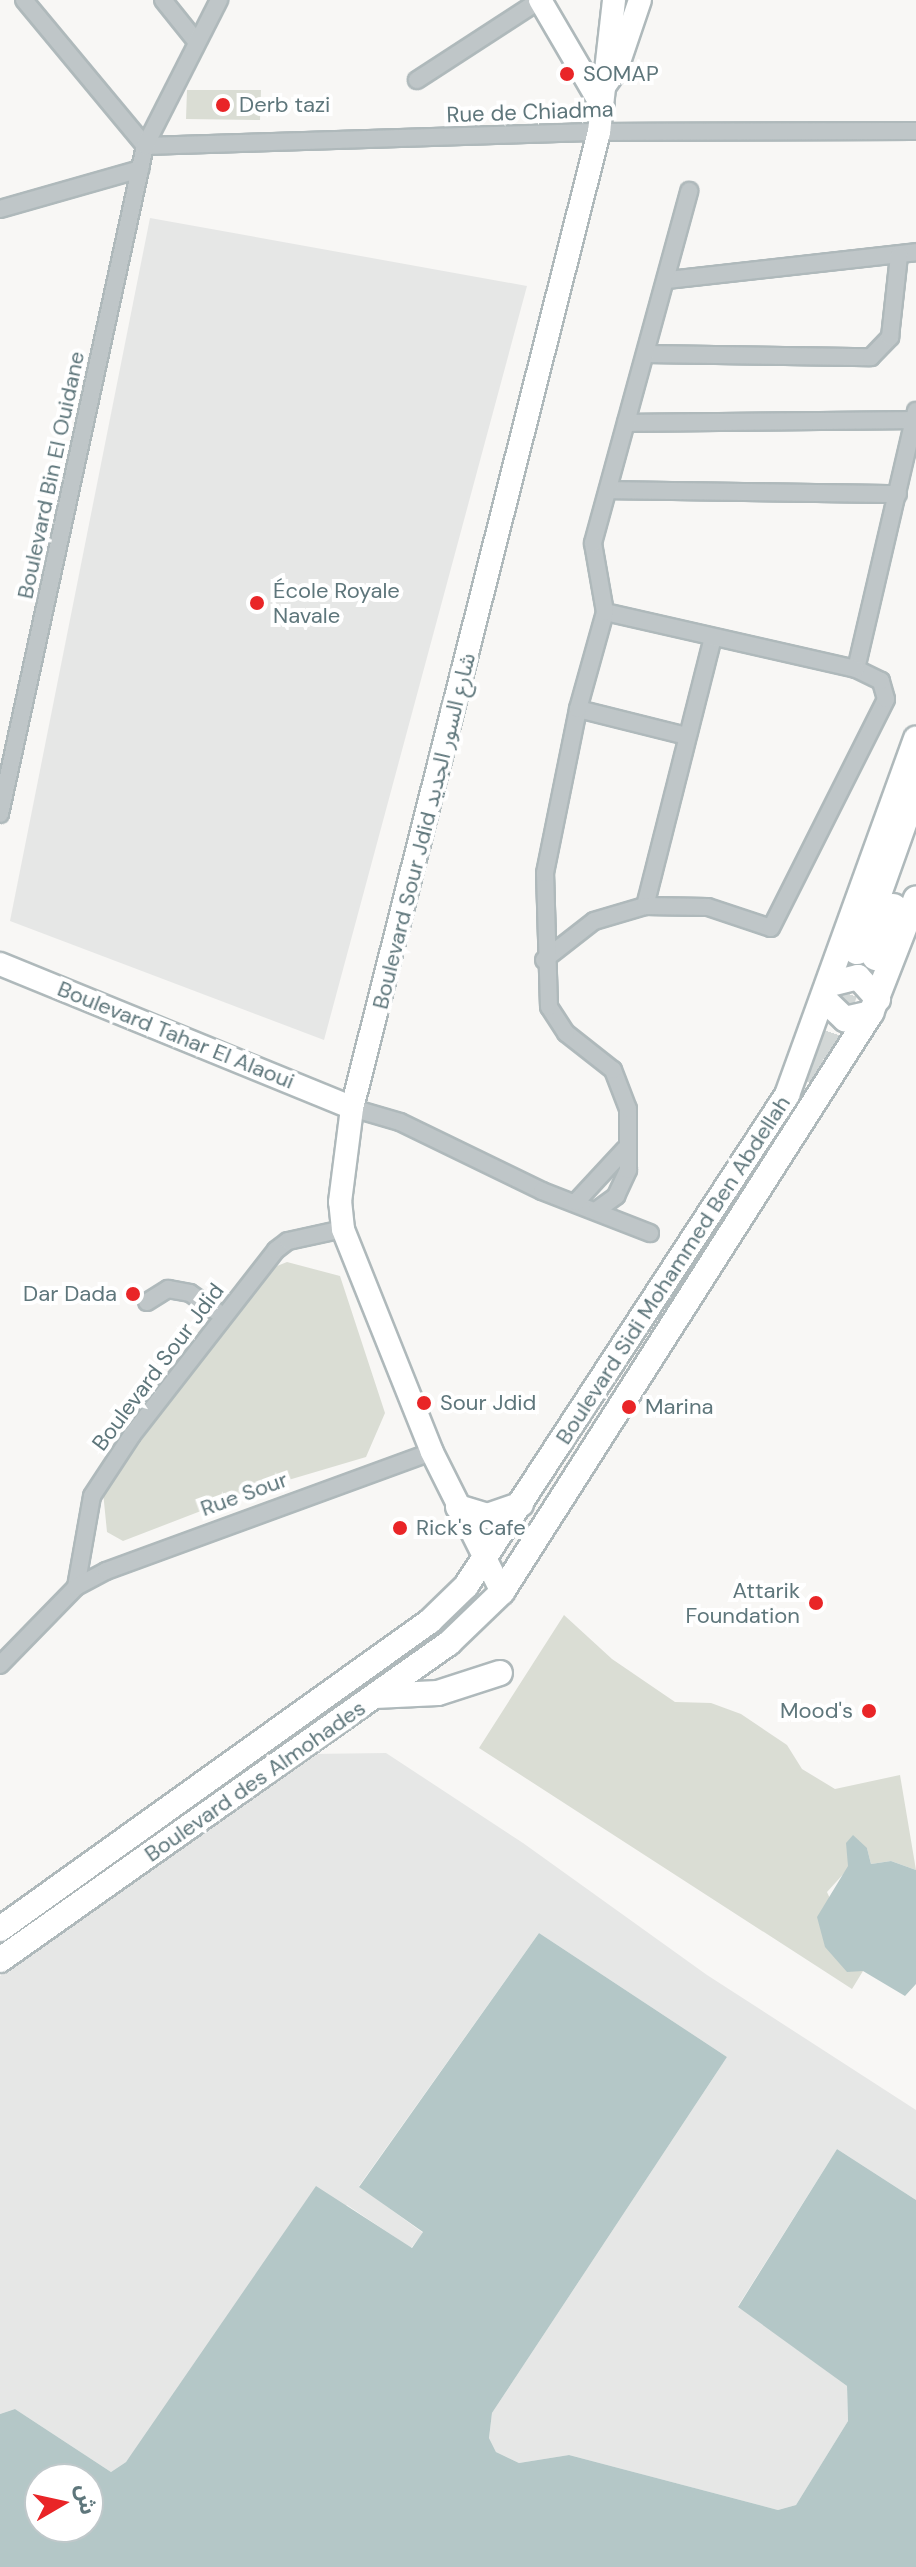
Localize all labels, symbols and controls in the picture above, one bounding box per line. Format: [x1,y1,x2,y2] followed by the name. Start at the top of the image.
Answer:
[583,61,659,87] place label: SOMAP
[558,65,576,83] marker: SOMAP
[239,92,330,118] place label: Derb tazi
[214,96,232,114] marker: Derb tazi
[446,96,614,128] street label: Rue de Chiadma
[12,349,90,601] street label: Boulevard Bin El Ouidane
[273,577,400,628] place label: École Royale Navale
[248,594,266,612] marker: École Royale Navale
[367,650,481,1012] street label: Boulevard Sour Jdid شارع السور الجديد
[54,975,298,1095] street label: Boulevard Tahar El Alaoui
[550,1091,796,1449] street label: Boulevard Sidi Mohammed Ben Abdellah
[87,1278,229,1456] street label: Boulevard Sour Jdid
[23,1281,117,1307] place label: Dar Dada
[124,1285,142,1303] marker: Dar Dada
[440,1390,536,1416] place label: Sour Jdid
[415,1394,433,1412] marker: Sour Jdid
[645,1394,713,1420] place label: Marina
[620,1398,638,1416] marker: Marina
[197,1466,291,1522] street label: Rue Sour
[416,1515,526,1541] place label: Rick's Cafe
[391,1519,409,1537] marker: Rick's Cafe
[685,1577,800,1628] place label: Attarik Foundation
[807,1594,825,1612] marker: Attarik Foundation
[139,1695,371,1867] street label: Boulevard des Almohades
[780,1698,853,1724] place label: Mood's
[860,1702,878,1720] marker: Mood's
[24,2463,104,2543] north arrow
[70,2482,103,2517] text: ش

